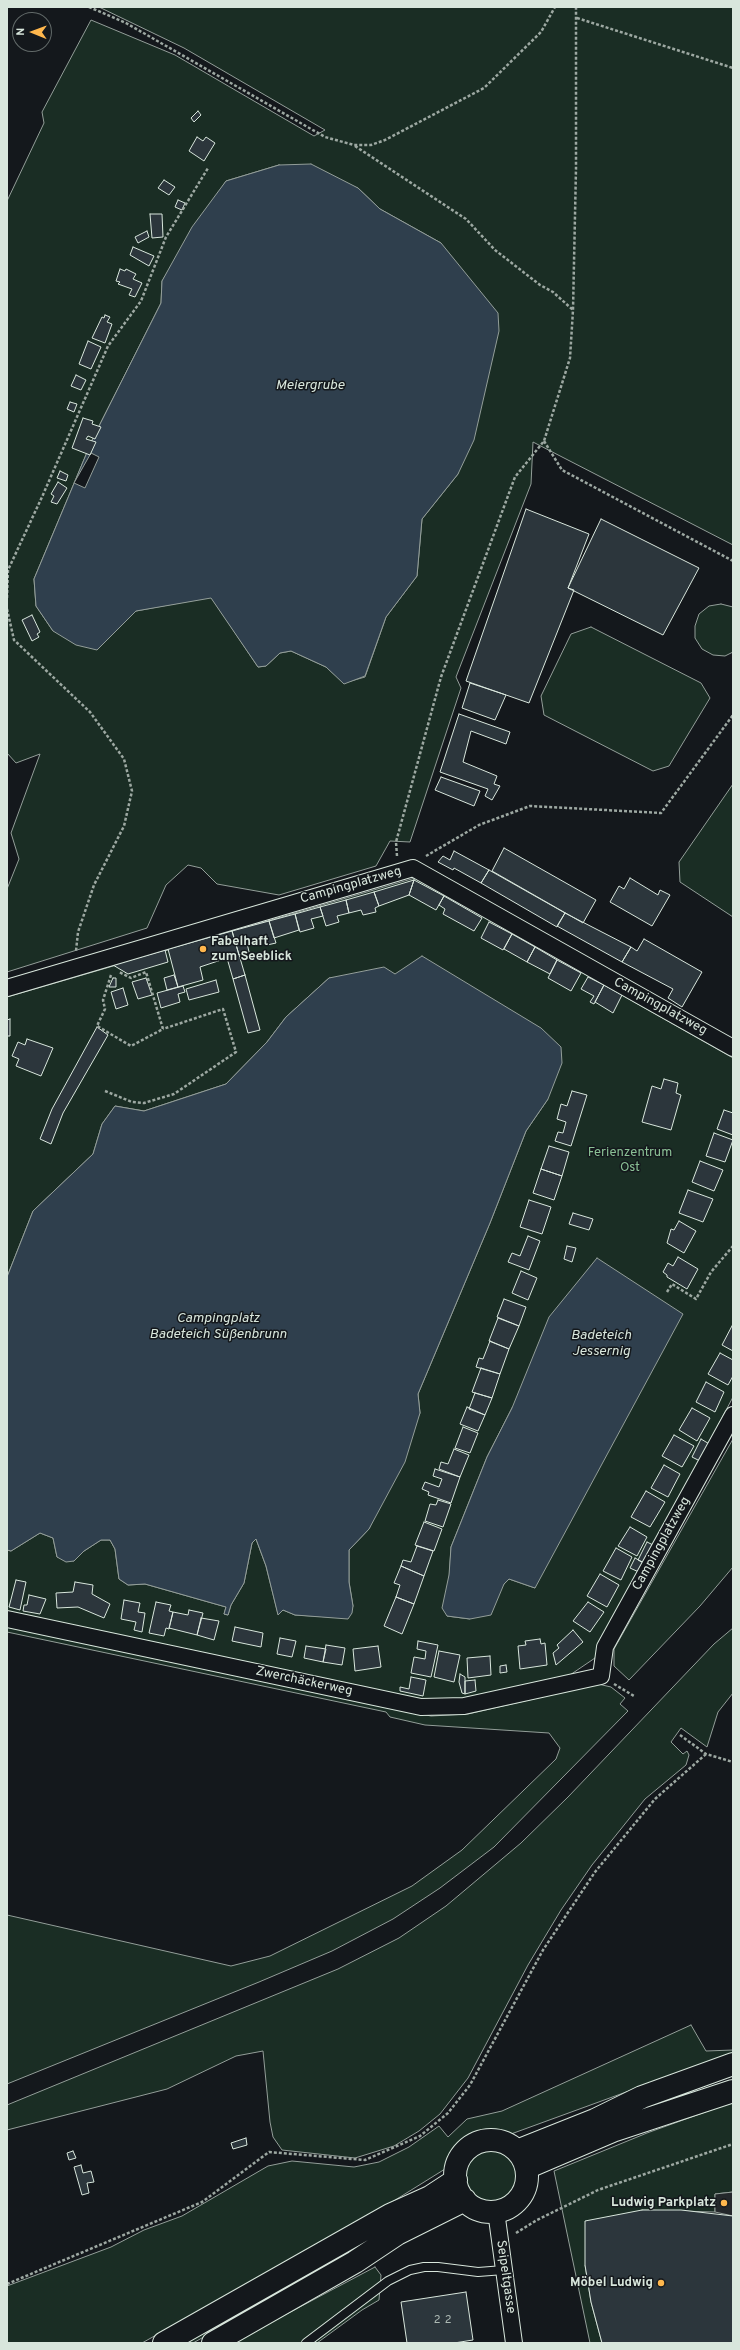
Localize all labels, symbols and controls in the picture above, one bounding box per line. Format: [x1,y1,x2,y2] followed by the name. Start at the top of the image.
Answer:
[12,12,52,52] north arrow
[14,28,28,36] text: N
[275,378,345,394] water label: Meiergrube
[299,864,403,908] street label: Campingplatzweg
[211,934,292,965] place label: Fabelhaft zum Seeblick
[198,944,208,954] marker: Fabelhaft zum Seeblick
[611,975,709,1039] street label: Campingplatzweg
[588,1145,672,1176] park label: Ferienzentrum Ost
[149,1311,287,1344] water label: Campingplatz Badeteich Süßenbrunn
[571,1328,631,1360] water label: Badeteich Jessernig
[630,1495,694,1593] street label: Campingplatzweg
[254,1664,354,1700] street label: Zwerchäckerweg
[611,2195,716,2211] place label: Ludwig Parkplatz
[719,2198,729,2208] marker: Ludwig Parkplatz
[492,2239,518,2315] street label: Seipeltgasse
[570,2275,653,2291] place label: Möbel Ludwig
[656,2278,666,2288] marker: Möbel Ludwig
[434,2314,440,2328] house number: 2
[445,2314,451,2328] house number: 2

